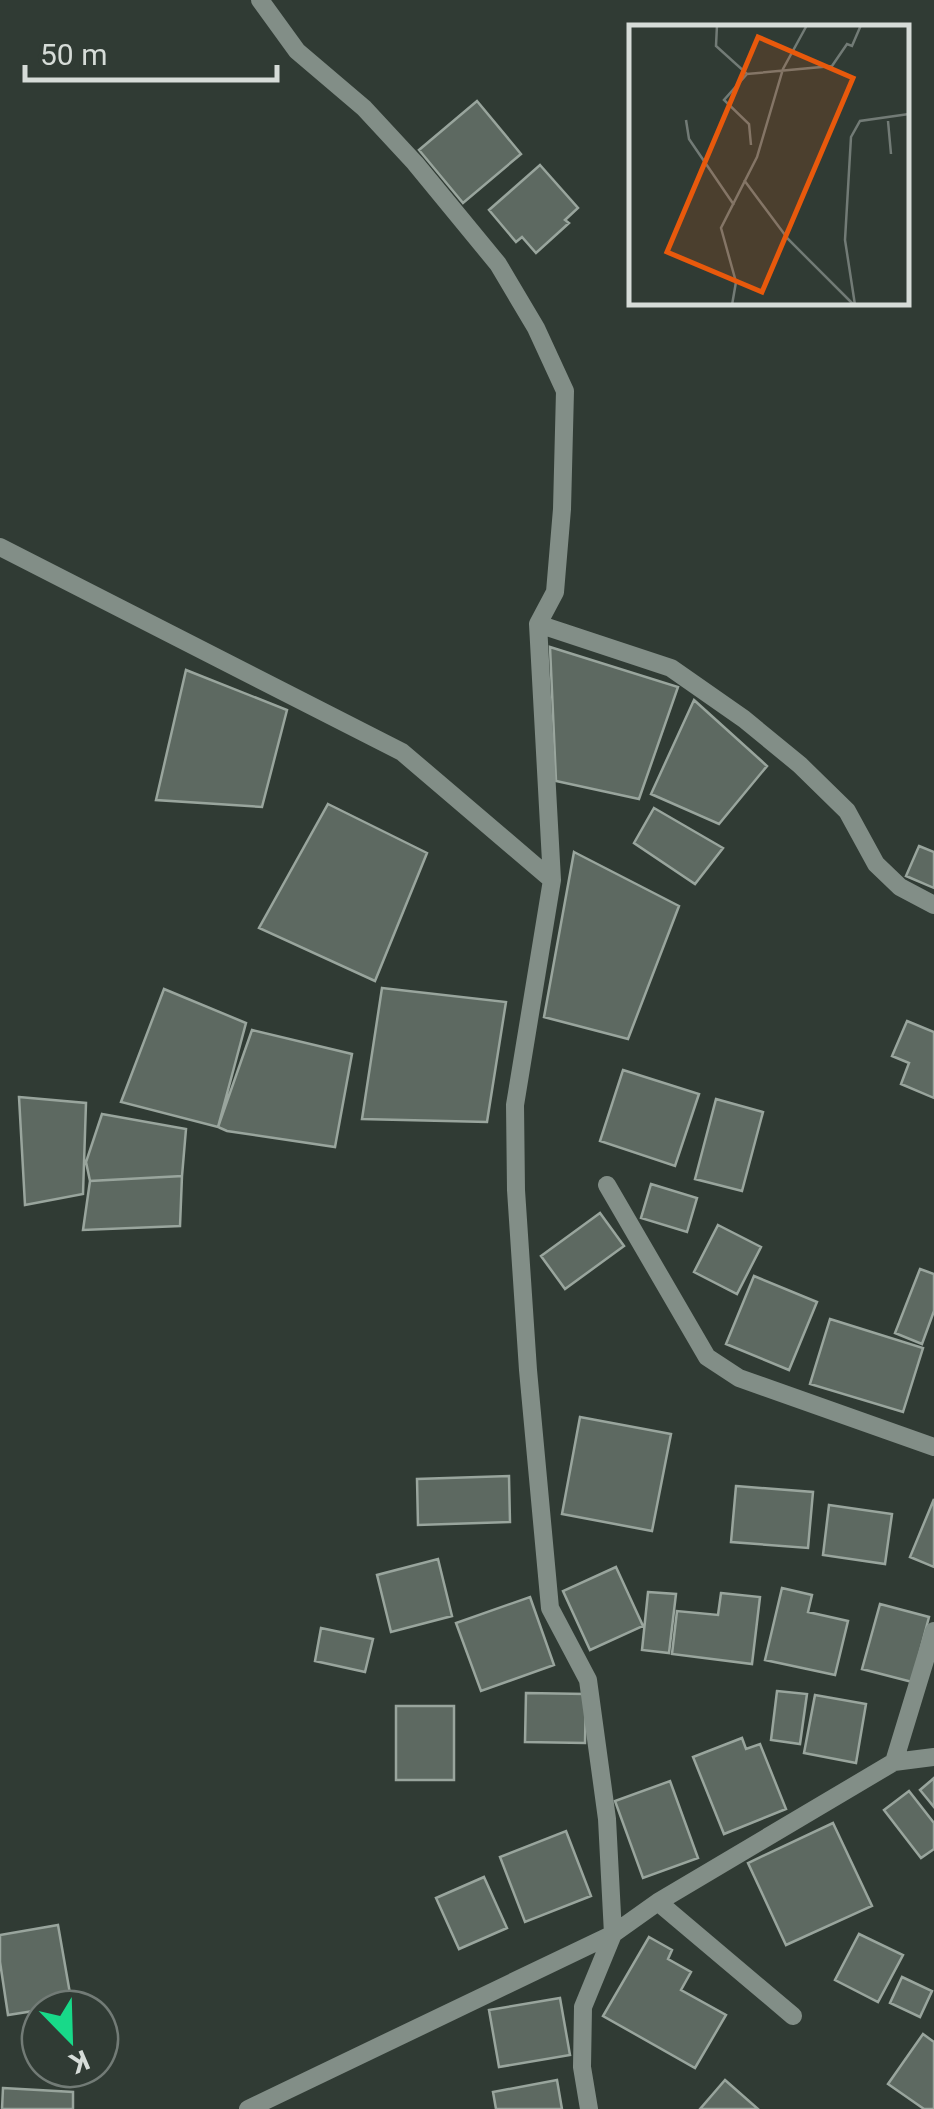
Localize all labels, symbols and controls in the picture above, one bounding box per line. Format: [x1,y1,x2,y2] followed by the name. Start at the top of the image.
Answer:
[25,20,278,82] scale bar
[629,25,909,305] inset map
[40,37,107,72] text: 50 m
[20,1989,120,2089] north arrow
[65,2043,94,2080] text: K

